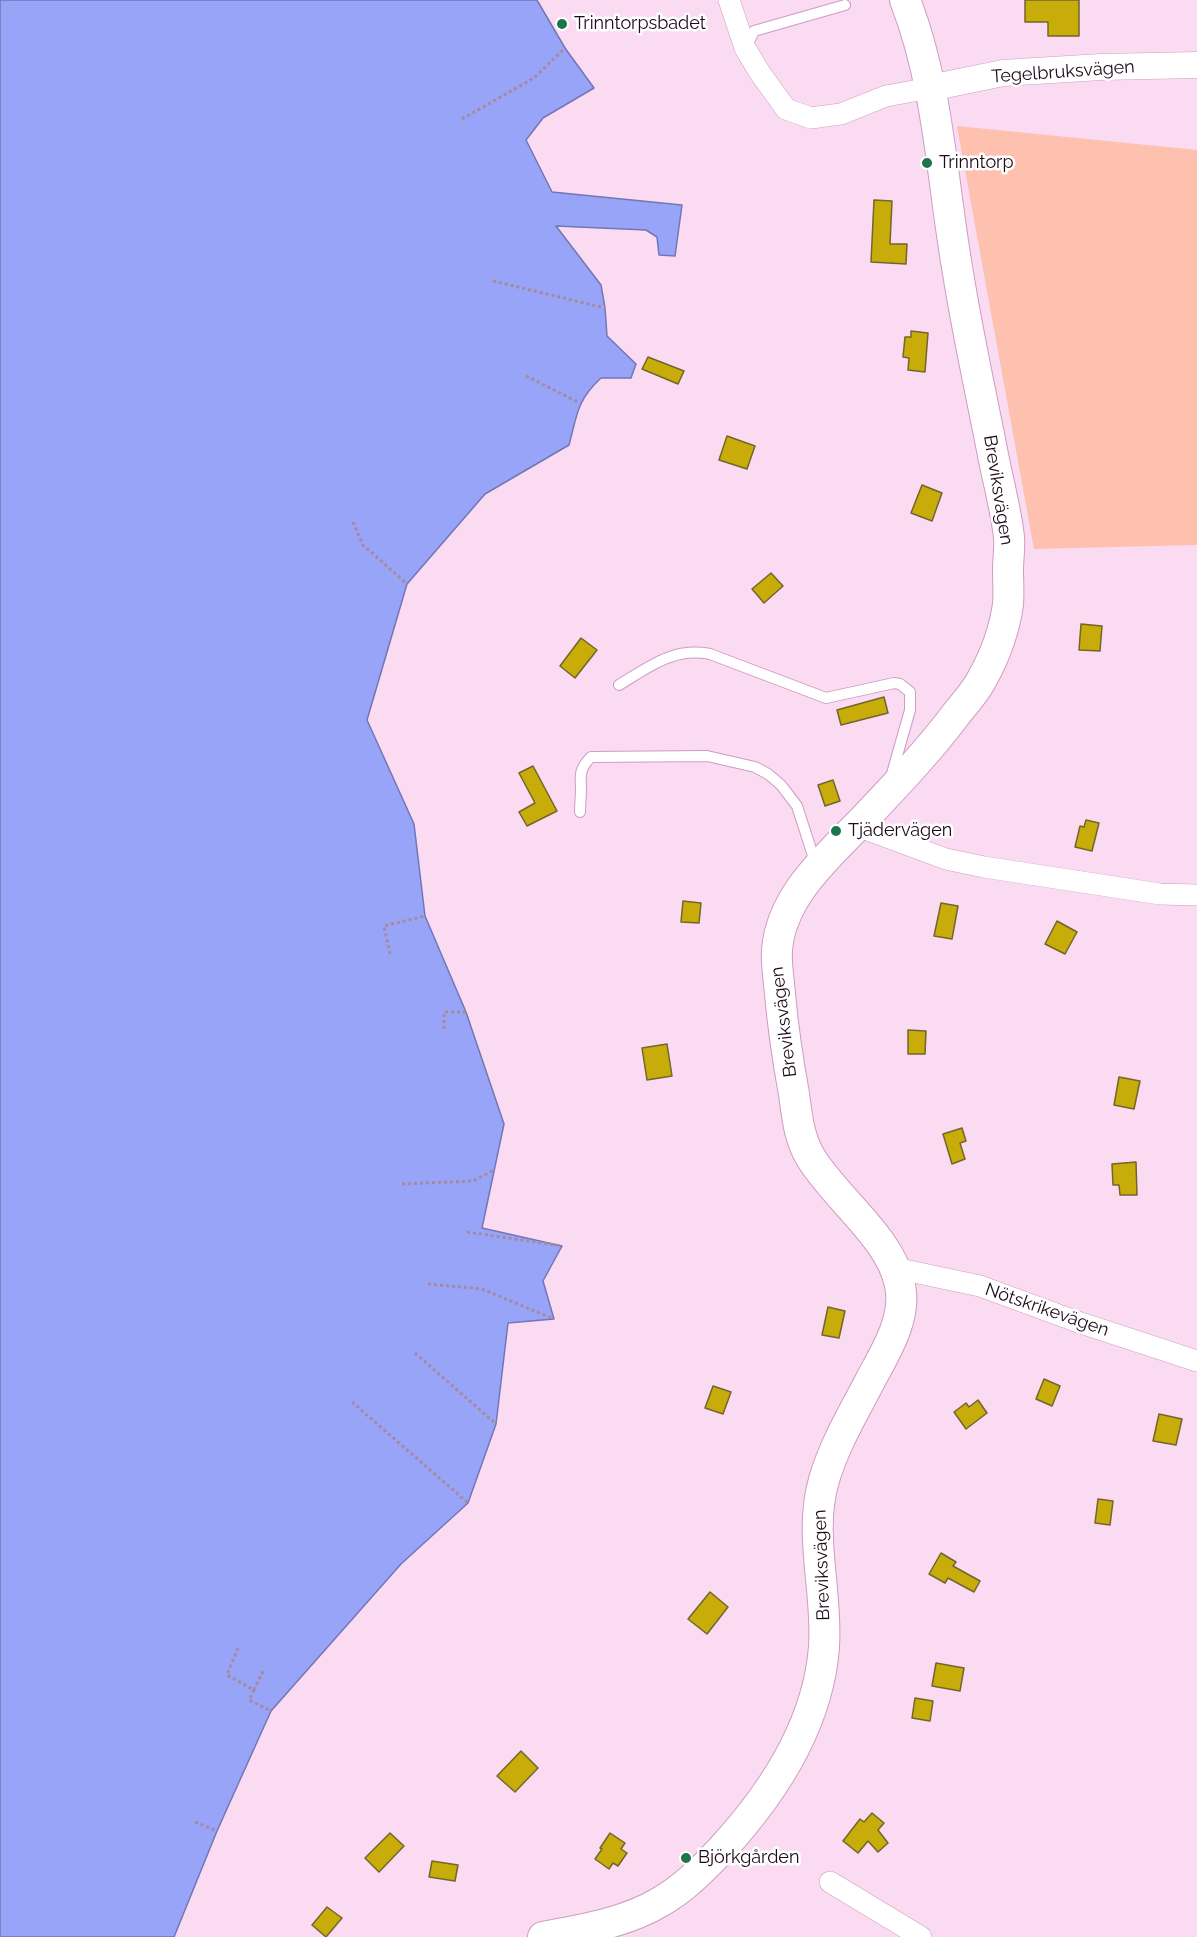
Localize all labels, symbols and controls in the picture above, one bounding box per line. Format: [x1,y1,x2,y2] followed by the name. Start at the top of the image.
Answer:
[574,13,706,35] place label: Trinntorpsbadet
[555,17,569,31] marker: Trinntorpsbadet
[991,56,1135,88] street label: Tegelbruksvägen
[939,152,1014,174] place label: Trinntorp
[920,156,934,170] marker: Trinntorp
[979,433,1017,547] street label: Breviksvägen
[848,820,952,842] place label: Tjädervägen
[829,824,843,838] marker: Tjädervägen
[767,965,801,1079] street label: Breviksvägen
[982,1279,1112,1341] street label: Nötskrikevägen
[809,1509,835,1621] street label: Breviksvägen
[698,1847,799,1869] place label: Björkgården
[679,1851,693,1865] marker: Björkgården

